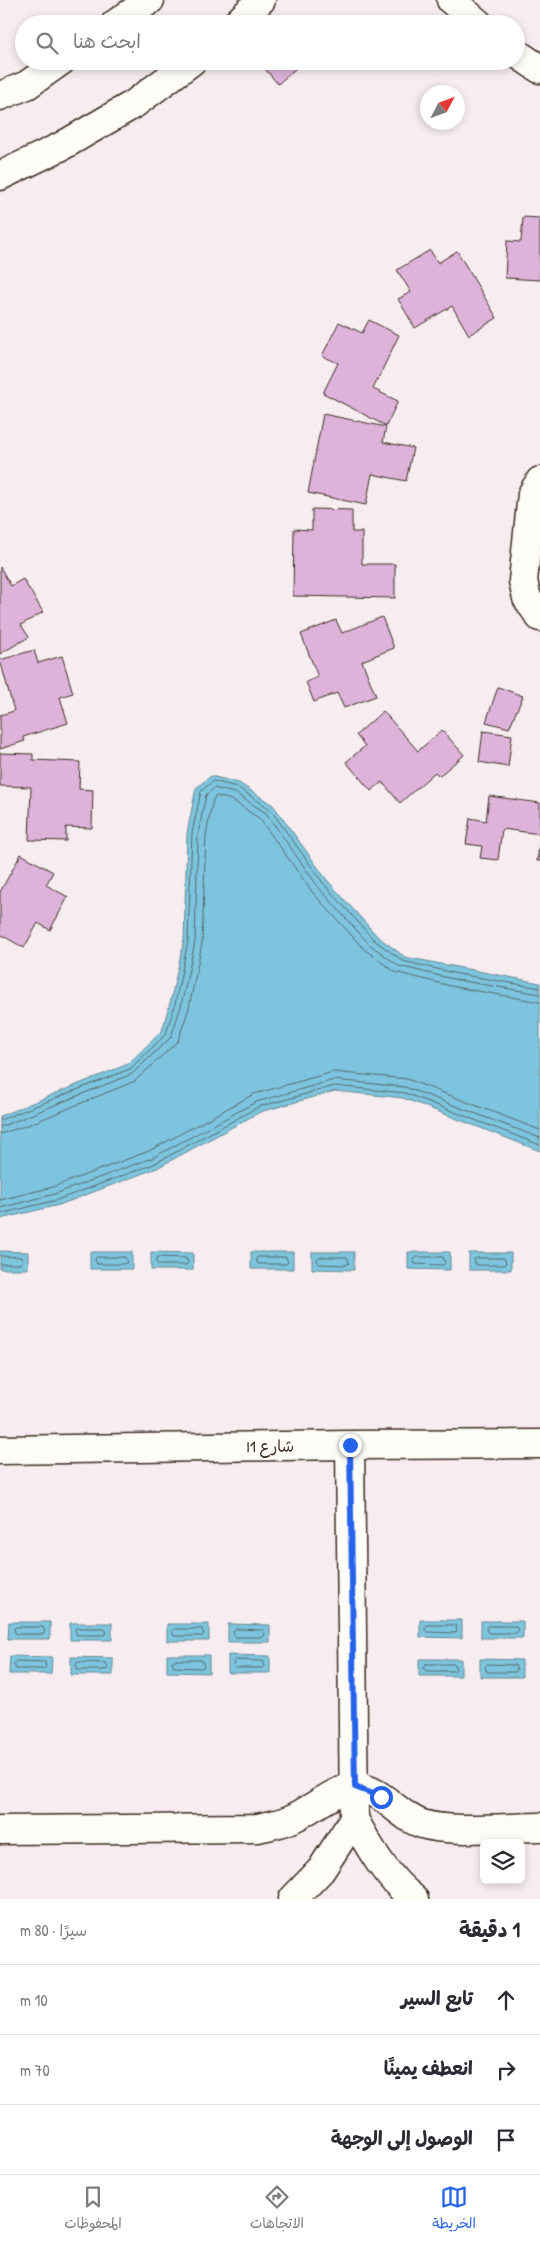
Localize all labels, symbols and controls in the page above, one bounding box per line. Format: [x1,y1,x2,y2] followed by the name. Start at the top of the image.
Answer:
[15,15,525,70] search box
[73,28,141,54] text: ابحث هنا
[33,29,61,57] icon: search
[420,85,465,130] north arrow
[339,1434,362,1457] route end
[246,1435,294,1458] street label: I1 شارع
[370,1786,393,1809] route start
[480,1839,525,1884] map controls
[480,1839,525,1884] button: layers
[459,1915,520,1944] text: 1 دقيقة
[20,1919,87,1941] text: سيرًا · 80 m
[401,1985,473,2011] text: تابع السير
[492,1986,520,2014] icon: ahead
[20,1989,48,2011] text: 10 m
[384,2055,473,2081] text: انعطف يمينًا
[492,2056,520,2084] icon: right
[20,2059,50,2081] text: 70 m
[331,2125,473,2151] text: الوصول إلى الوجهة
[492,2126,520,2154] icon: arrive
[64,2183,122,2236] tab: المحفوظات
[250,2183,304,2236] tab: الاتجاهات
[432,2183,476,2236] tab: الخريطة

